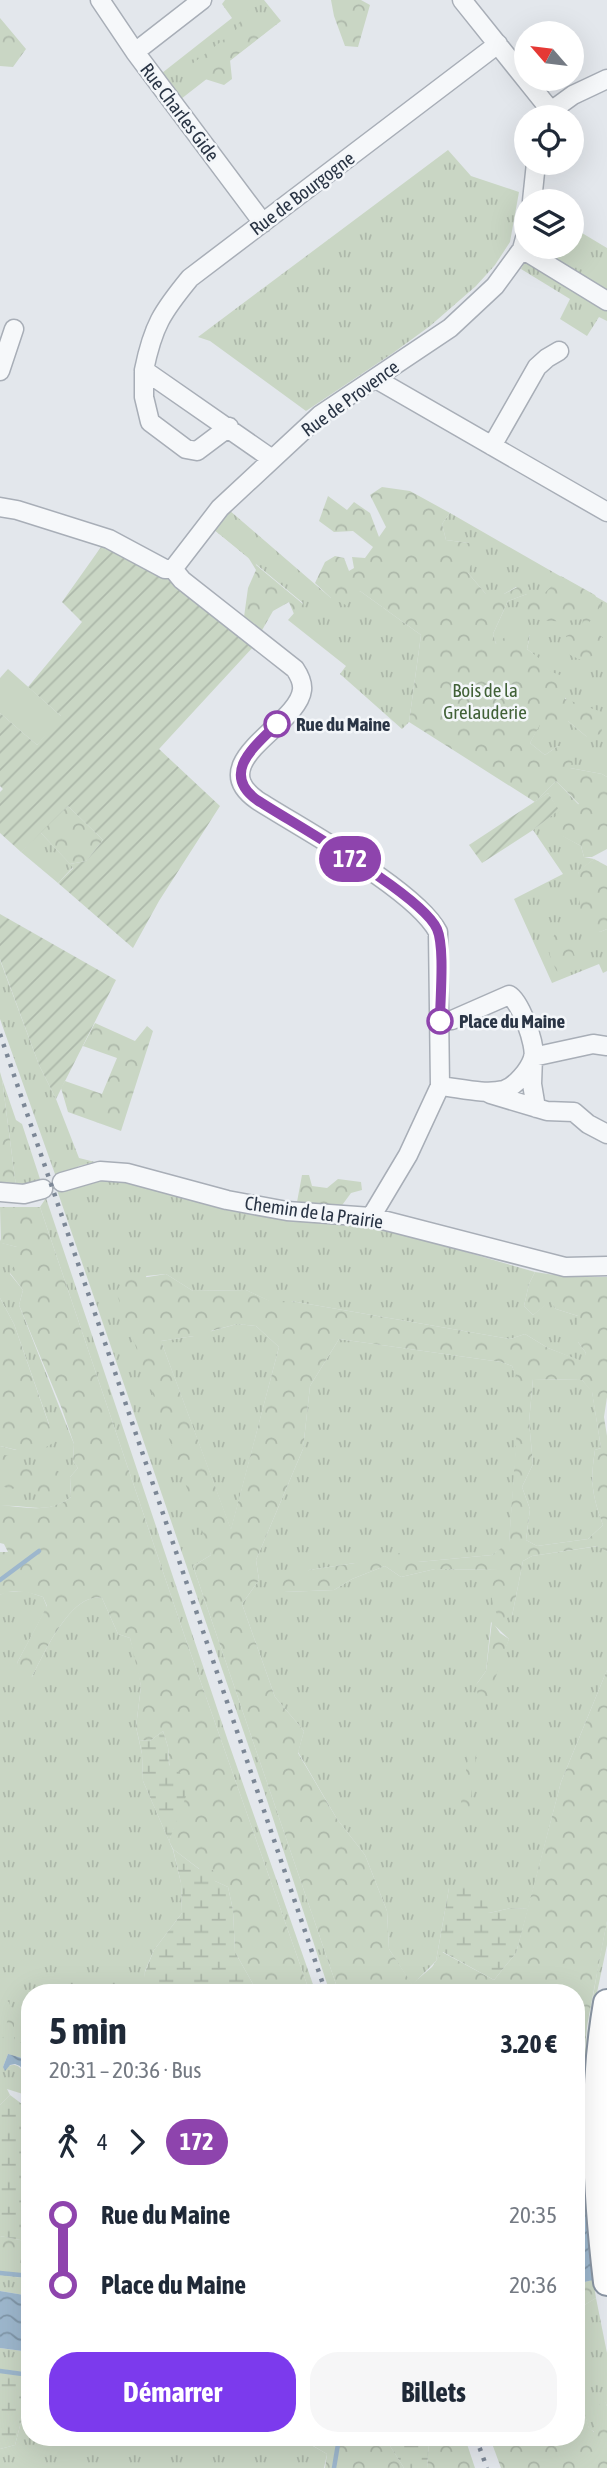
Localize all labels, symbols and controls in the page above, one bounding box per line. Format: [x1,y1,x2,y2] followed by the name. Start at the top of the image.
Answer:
[514,21,584,91] north arrow
[514,21,584,259] map controls
[136,59,224,165] street label: Rue Charles Gide
[514,105,584,175] button: locate
[245,147,359,239] street label: Rue de Bourgogne
[514,189,584,259] button: layers
[297,355,403,441] street label: Rue de Provence
[443,679,527,723] park label: Bois de la Grelauderie
[264,711,290,737] marker: Rue du Maine
[296,713,391,735] place label: Rue du Maine
[310,836,390,882] line badge: 172
[333,845,367,872] text: 172
[427,1008,453,1034] marker: Place du Maine
[459,1010,565,1032] place label: Place du Maine
[243,1191,385,1233] street label: Chemin de la Prairie
[49,2009,127,2052] text: 5 min
[500,2029,557,2059] text: 3.20 €
[49,2057,201,2083] text: 20:31 – 20:36 · Bus
[49,2123,87,2161] icon: walk
[118,2123,156,2161] icon: forward
[180,2128,214,2155] text: 172
[97,2129,108,2155] text: 4
[101,2200,230,2230] text: Rue du Maine
[509,2202,557,2228] text: 20:35
[101,2270,246,2300] text: Place du Maine
[509,2272,557,2298] text: 20:36
[49,2352,296,2432] button: Démarrer
[310,2352,557,2432] button: Billets

